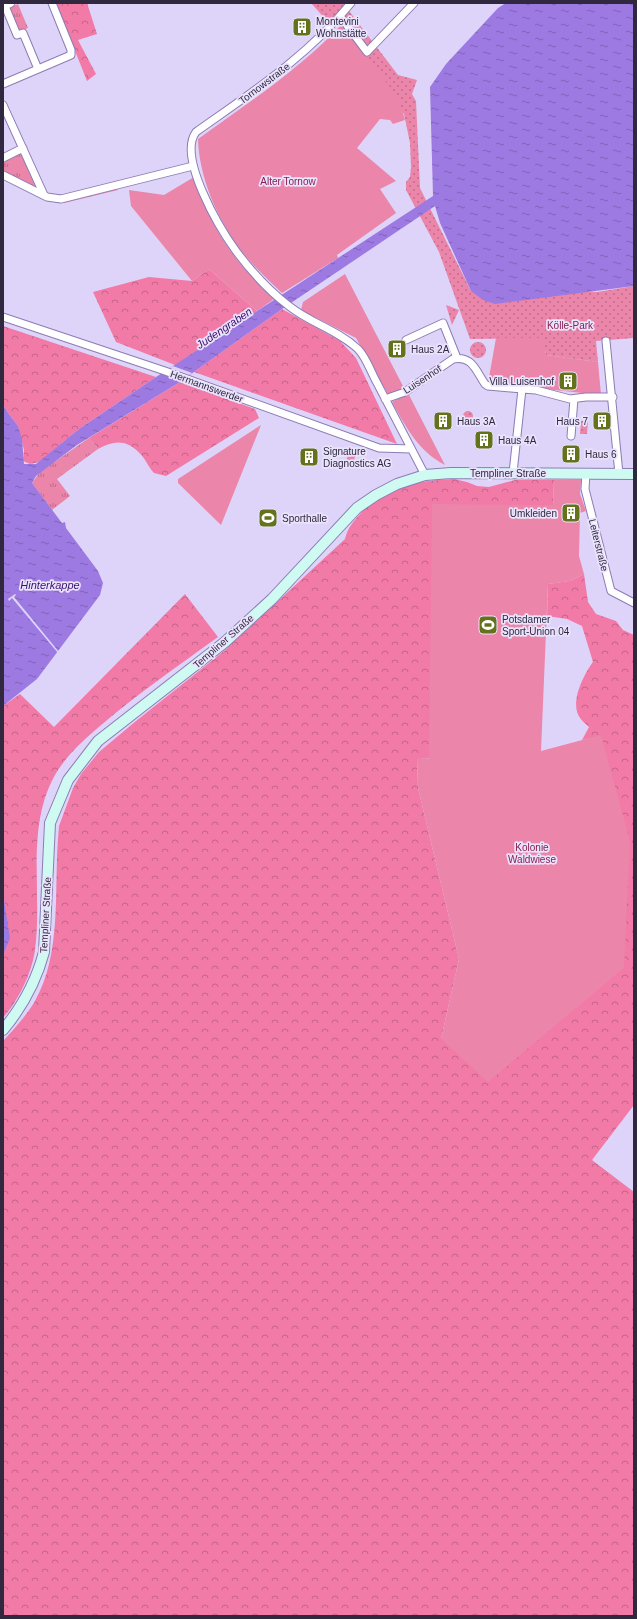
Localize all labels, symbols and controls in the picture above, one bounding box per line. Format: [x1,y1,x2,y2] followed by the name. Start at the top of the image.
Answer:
[291,16,313,38] building icon: Montevini Wohnstätte
[316,16,367,39] place label: Montevini Wohnstätte
[237,61,292,106] street label: Tornowstraße
[260,176,316,187] park label: Alter Tornow
[193,305,254,351] water label: Judengraben
[547,320,594,331] park label: Kölle-Park
[386,338,408,360] building icon: Haus 2A
[411,344,450,355] place label: Haus 2A
[401,363,444,396] street label: Luisenhof
[169,368,245,405] street label: Hermannswerder
[557,370,579,392] building icon: Villa Luisenhof
[489,376,554,387] place label: Villa Luisenhof
[432,410,454,432] building icon: Haus 3A
[591,410,613,432] building icon: Haus 7
[457,416,496,427] place label: Haus 3A
[556,416,588,427] place label: Haus 7
[473,429,495,451] building icon: Haus 4A
[498,435,537,446] place label: Haus 4A
[560,443,582,465] building icon: Haus 6
[298,446,320,468] building icon: Signature Diagnostics AG
[323,446,392,469] place label: Signature Diagnostics AG
[585,449,617,460] place label: Haus 6
[470,468,547,479] street label: Templiner Straße
[560,502,582,524] building icon: Umkleiden
[257,507,279,529] sports icon: Sporthalle
[510,508,557,519] place label: Umkleiden
[282,513,327,524] place label: Sporthalle
[587,518,610,573] street label: Leiterstraße
[20,579,80,591] water label: Hinterkappe
[191,612,256,671] street label: Templiner Straße
[477,614,499,636] sports icon: Potsdamer Sport-Union 04
[502,614,570,637] place label: Potsdamer Sport-Union 04
[508,842,556,865] park label: Kolonie Waldwiese
[38,876,53,953] street label: Templiner Straße

